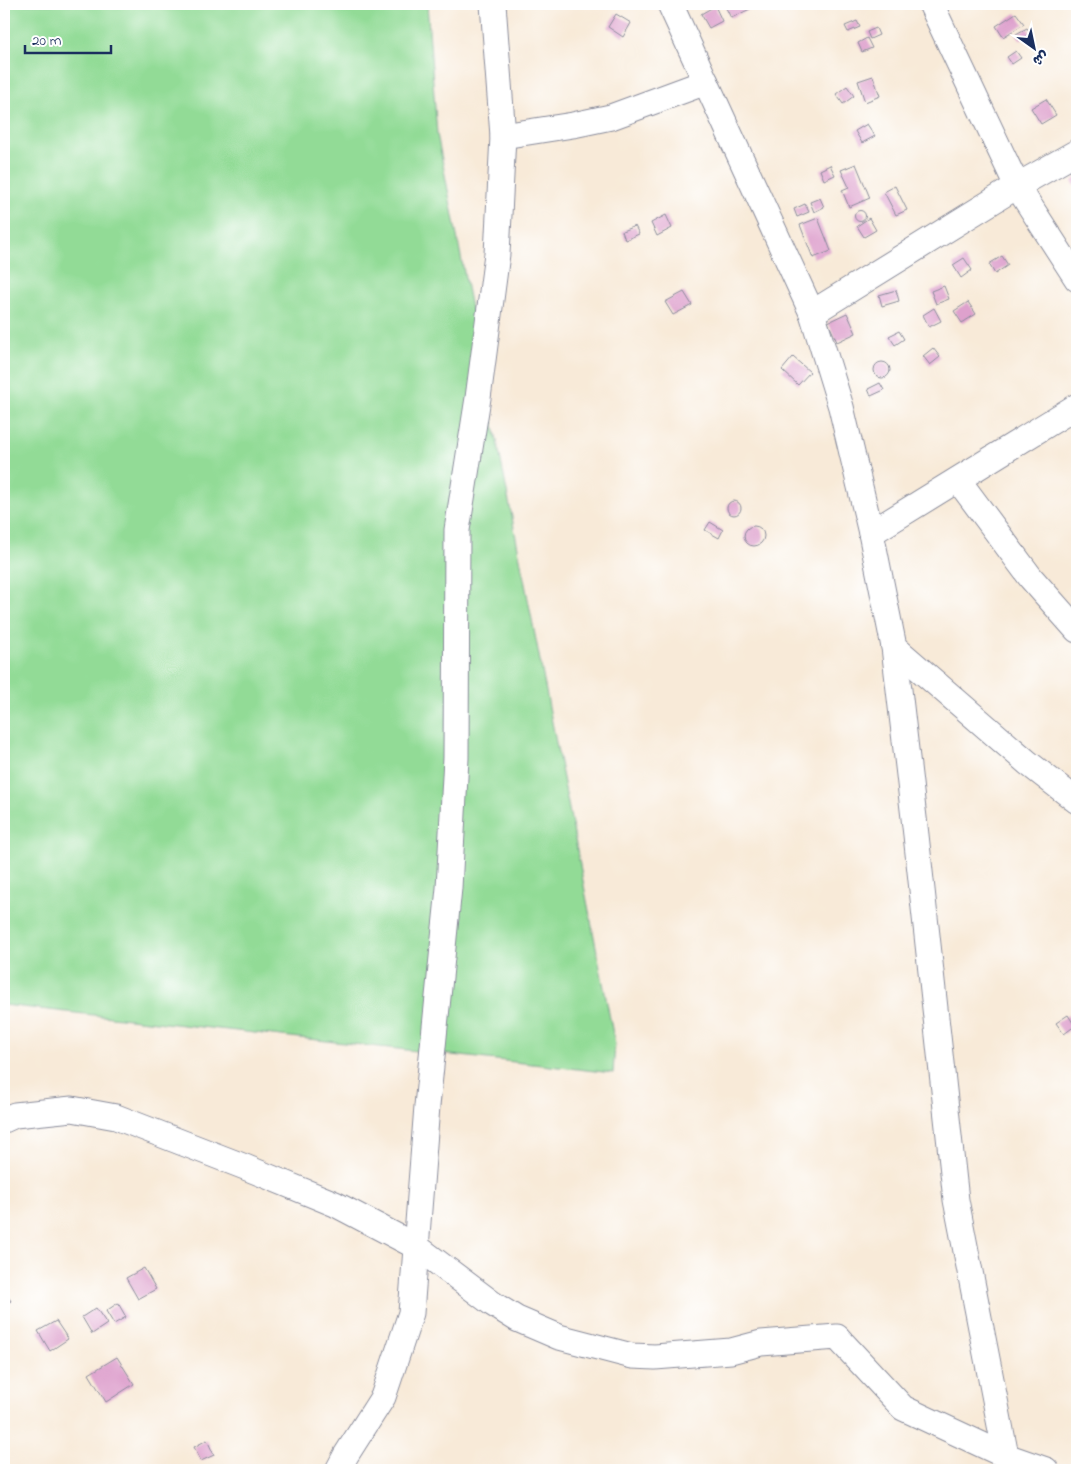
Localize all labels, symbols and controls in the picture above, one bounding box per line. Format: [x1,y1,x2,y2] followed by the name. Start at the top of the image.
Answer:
[25,22,111,54] scale bar
[1008,22,1058,72] north arrow
[32,30,62,52] text: 20 m
[1028,45,1052,71] text: ش

